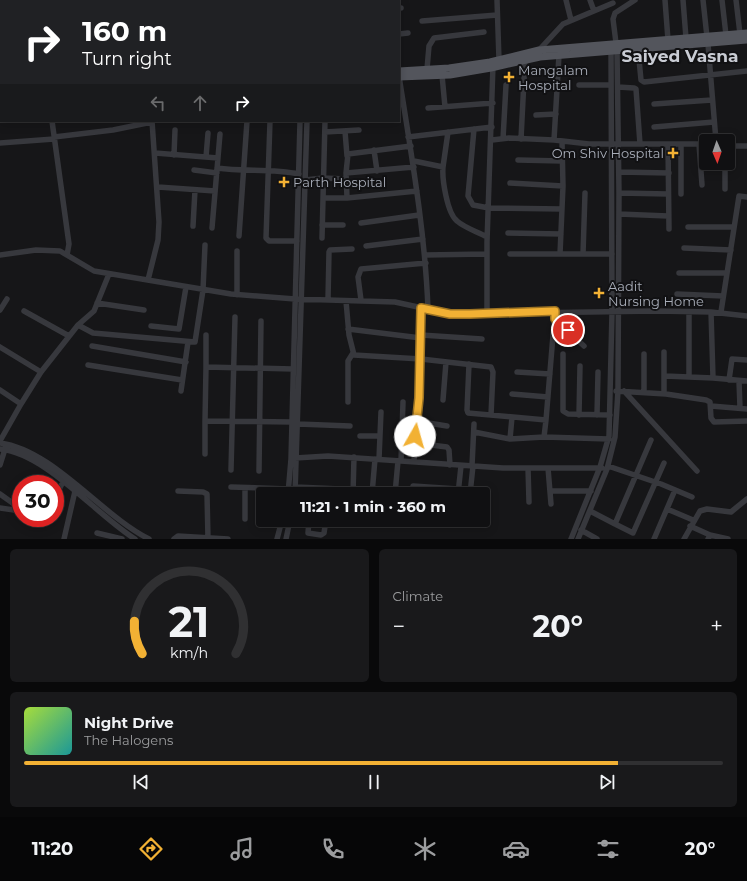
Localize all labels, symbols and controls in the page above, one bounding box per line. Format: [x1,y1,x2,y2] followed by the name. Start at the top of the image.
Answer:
[82,14,167,48] text: 160 m
[16,16,68,68] icon: right
[621,46,739,66] district label: Saiyed Vasna
[82,48,172,70] text: Turn right
[518,62,588,93] place label: Mangalam Hospital
[503,71,515,83] marker: Mangalam Hospital
[147,92,169,114] icon: left
[189,92,211,114] icon: ahead
[231,92,253,114] icon: right
[699,134,735,170] north arrow
[699,134,735,170] map controls
[552,145,664,161] place label: Om Shiv Hospital
[667,147,679,159] marker: Om Shiv Hospital
[293,174,386,190] place label: Parth Hospital
[278,176,290,188] marker: Parth Hospital
[608,278,704,309] place label: Aadit Nursing Home
[593,287,605,299] marker: Aadit Nursing Home
[551,313,585,347] pin
[557,319,579,341] icon: arrive
[394,415,436,457] position arrow
[12,475,64,527] speed limit sign: 30
[300,497,446,516] text: 11:21 · 1 min · 360 m
[393,588,443,604] text: Climate
[169,596,210,646] text: 21
[532,608,583,645] text: 20°
[393,613,405,640] text: −
[710,613,723,640] text: +
[170,643,208,661] text: km/h
[84,713,174,732] text: Night Drive
[84,732,173,748] text: The Halogens
[130,771,152,793] icon: previous
[363,771,385,793] icon: pause
[596,771,618,793] icon: next
[137,835,165,863] icon: directions
[228,835,256,863] icon: music
[319,835,347,863] icon: phone
[411,835,439,863] icon: climate
[502,835,530,863] icon: car
[594,835,622,863] icon: filters
[32,838,73,860] text: 11:20
[685,838,715,860] text: 20°

